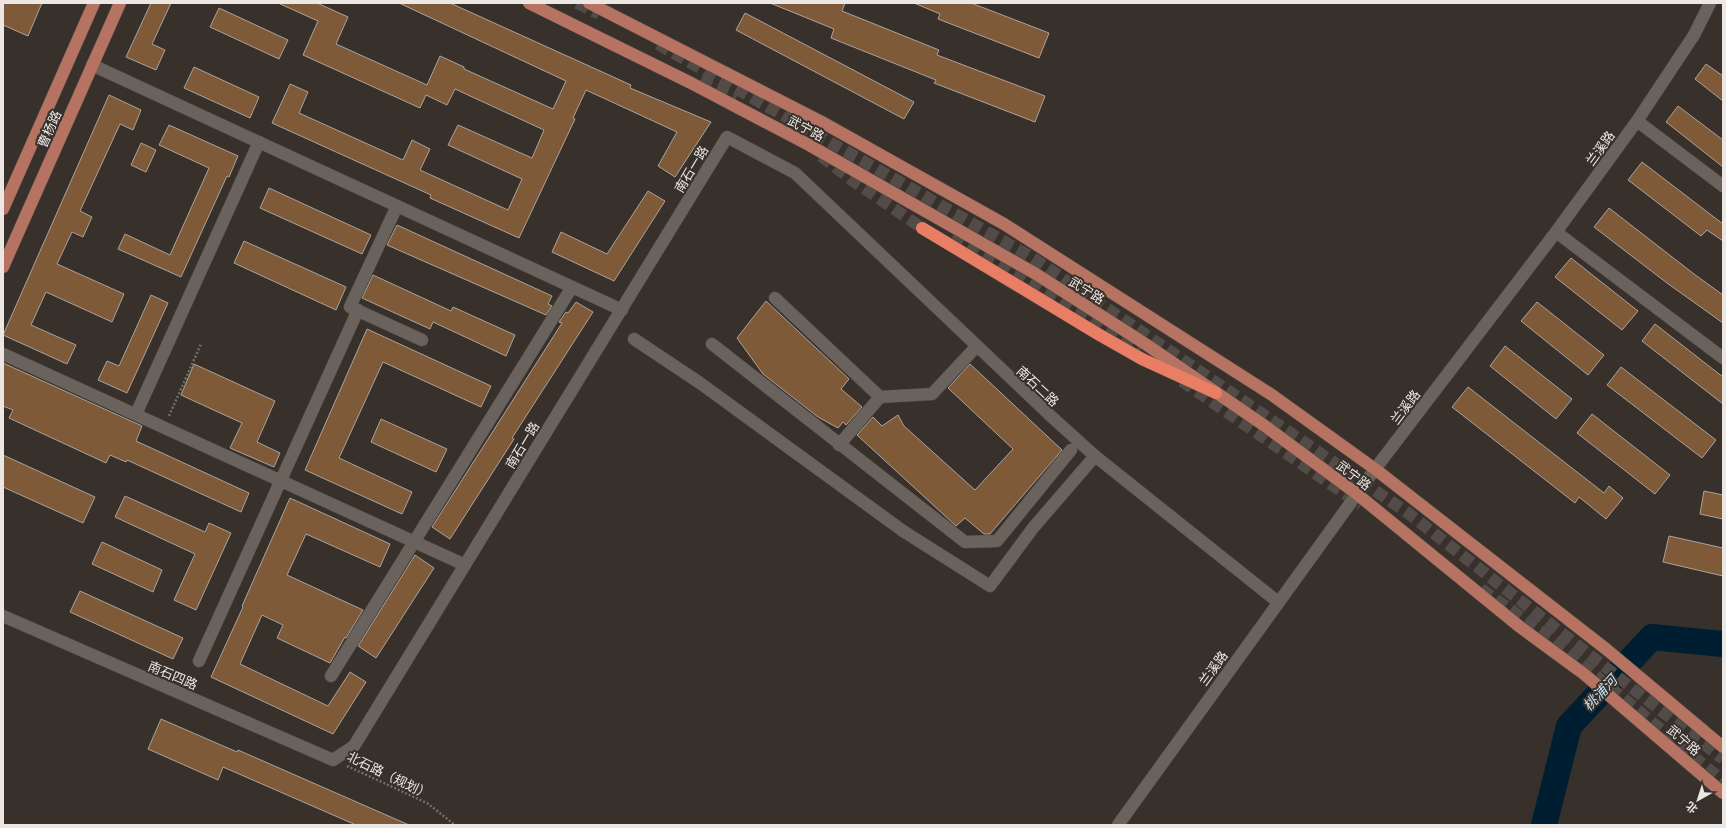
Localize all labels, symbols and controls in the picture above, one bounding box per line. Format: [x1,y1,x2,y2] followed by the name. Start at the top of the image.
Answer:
[35,108,64,150] street label: 曹杨路
[785,113,827,144] street label: 武宁路
[1583,128,1618,168] street label: 兰溪路
[672,143,711,195] street label: 南石一路
[1066,274,1107,307] street label: 武宁路
[1014,363,1062,410] street label: 南石二路
[1388,387,1423,427] street label: 兰溪路
[503,419,542,471] street label: 南石一路
[1334,458,1374,493] street label: 武宁路
[1196,648,1231,688] street label: 兰溪路
[146,658,200,693] street label: 南石四路
[1580,670,1622,714] water label: 桃浦河
[1664,722,1703,759] street label: 武宁路
[345,749,433,802] street label: 北石路（规划）
[1678,780,1718,820] north arrow
[1684,799,1700,816] text: 北

